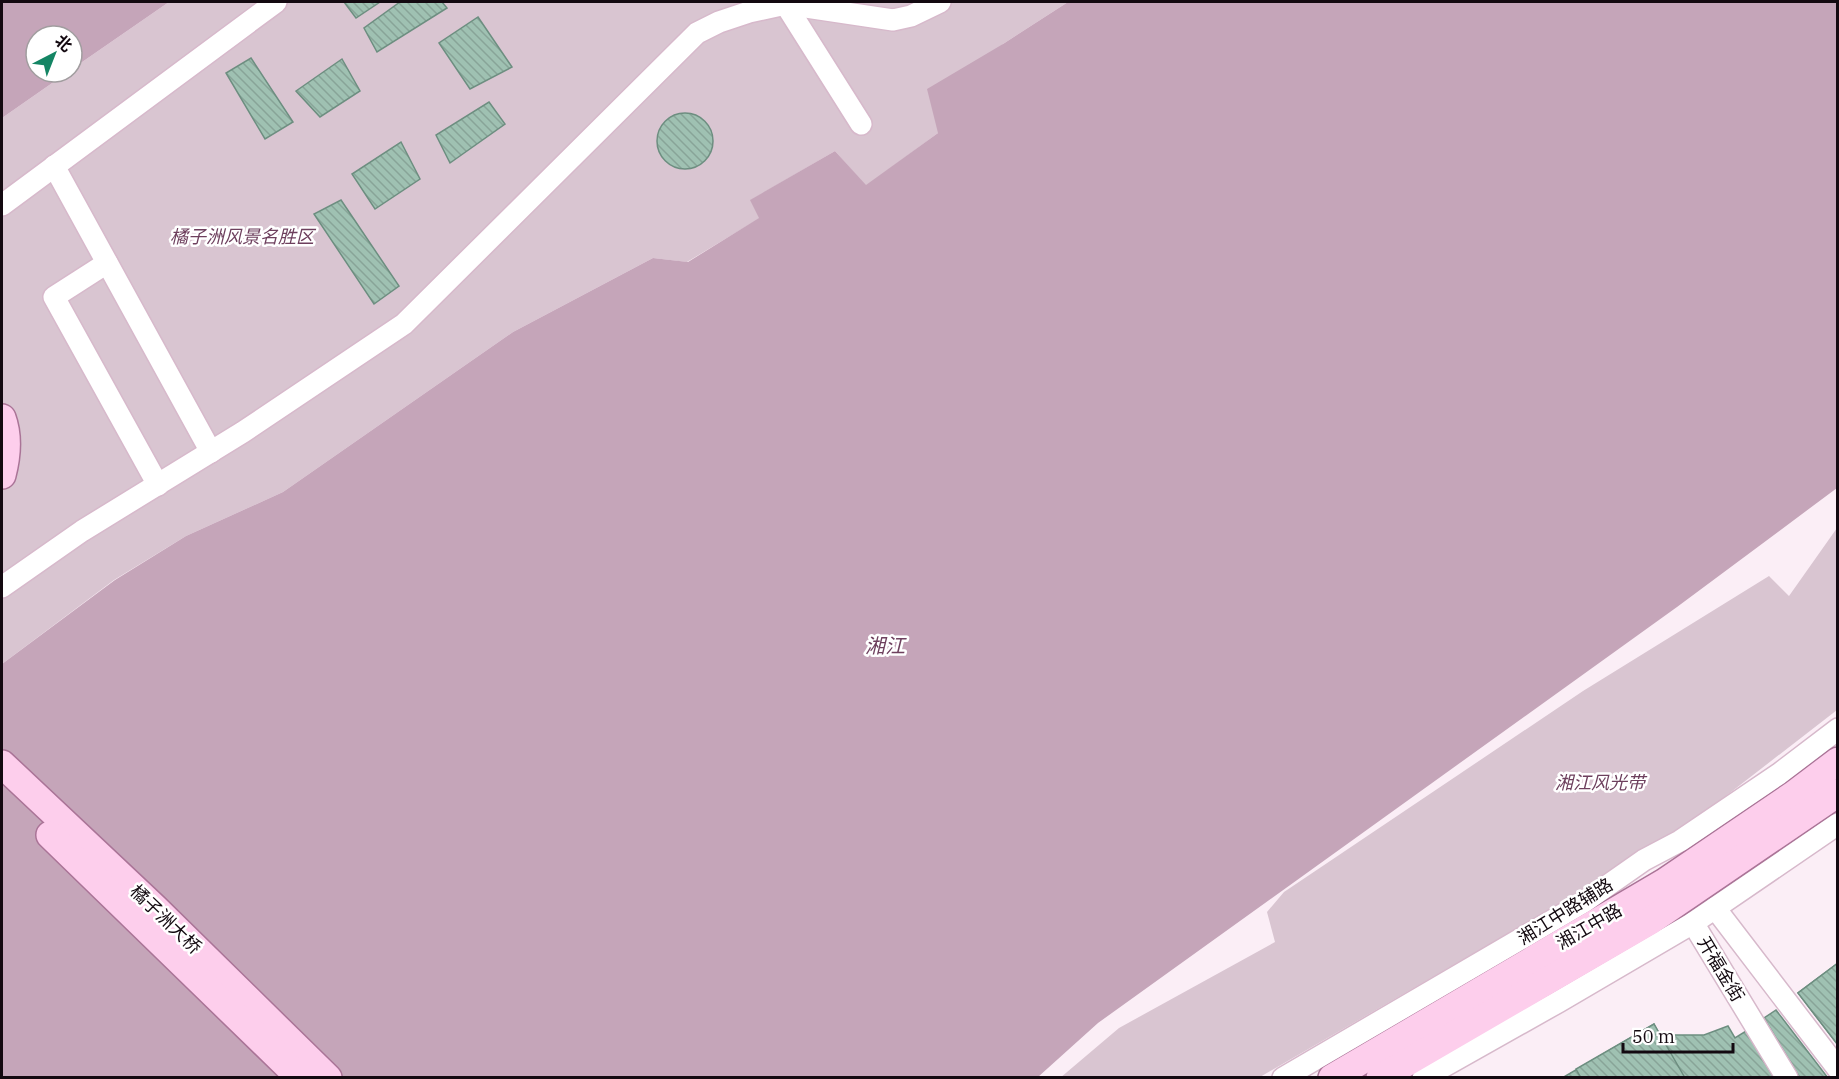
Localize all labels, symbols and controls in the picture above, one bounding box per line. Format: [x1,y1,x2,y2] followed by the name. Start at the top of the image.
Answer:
[24,24,84,84] north arrow
[51,30,77,56] text: 北
[170,225,317,248] park label: 橘子洲风景名胜区
[865,632,907,659] water label: 湘江
[1555,771,1648,794] park label: 湘江风光带
[1513,873,1617,949] street label: 湘江中路辅路
[126,879,206,959] street label: 橘子洲大桥
[1552,899,1626,953] street label: 湘江中路
[1693,932,1749,1006] street label: 开福金街
[1623,1016,1732,1054] scale bar
[1632,1025,1675,1048] text: 50 m

